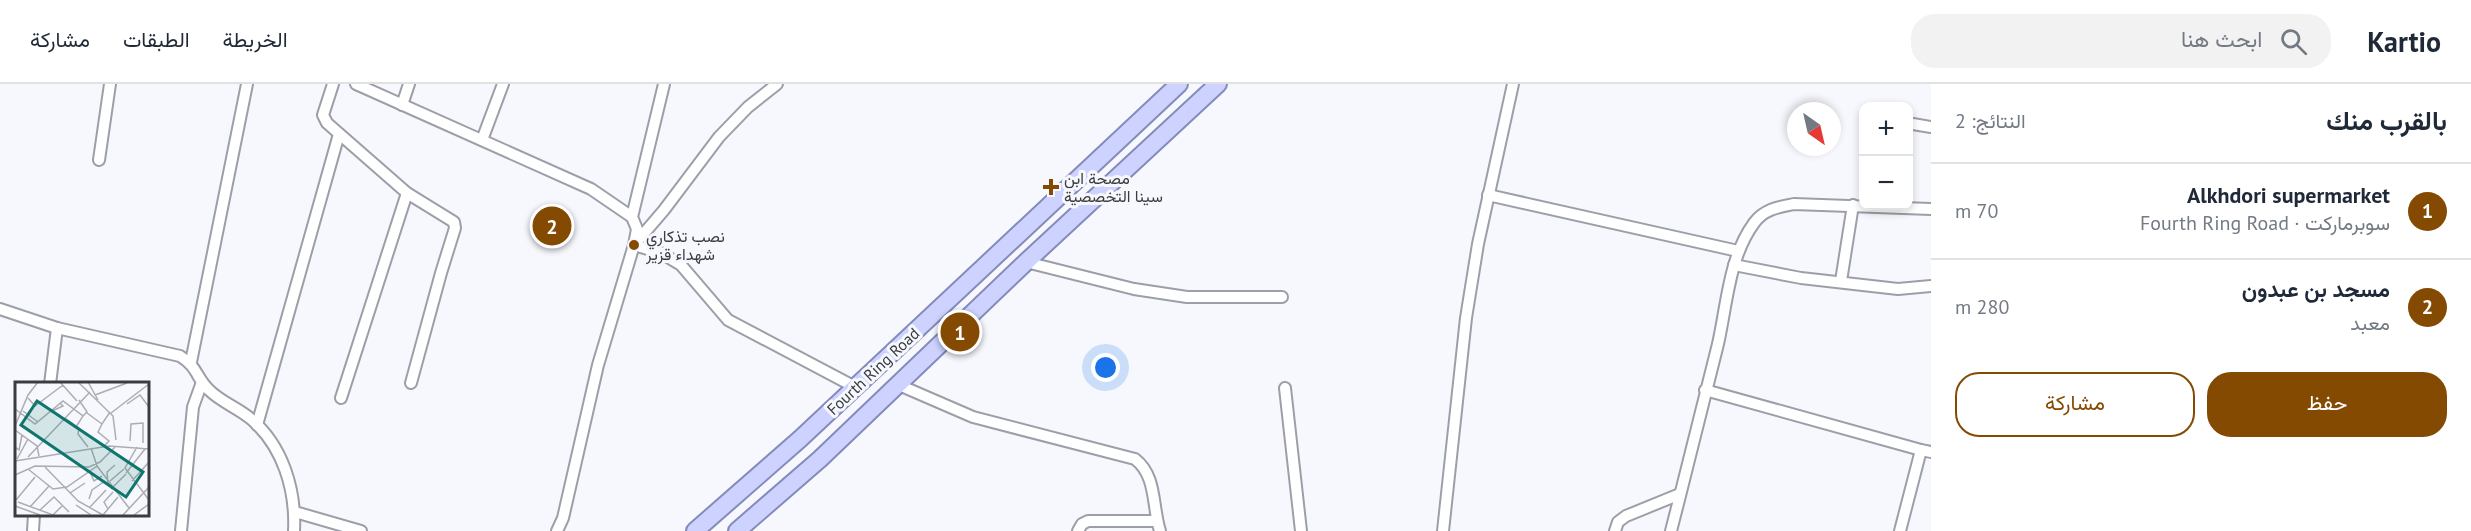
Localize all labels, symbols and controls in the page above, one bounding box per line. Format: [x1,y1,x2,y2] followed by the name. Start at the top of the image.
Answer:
[1911,14,2331,68] search box
[2367,23,2441,60] text: Kartio
[2181,25,2262,53] text: ابحث هنا
[2277,25,2310,58] icon: search
[30,26,90,53] text: مشاركة
[123,26,190,53] text: الطبقات
[223,26,288,53] text: الخريطة
[1787,102,1841,156] north arrow
[1859,102,1913,210] map controls
[1859,102,1913,156] button: +
[2326,104,2447,137] text: بالقرب منك
[1955,108,2026,134] text: النتائج: 2
[1859,156,1913,210] button: −
[1064,168,1163,206] place label: مصحة ابن سينا التخصصية
[1042,178,1060,196] marker: مصحة ابن سينا التخصصية
[2187,181,2390,209] text: Alkhdori supermarket
[1955,198,1998,224] text: 70 m
[2422,198,2433,224] text: 1
[532,204,572,248] pin: 2
[2140,210,2390,236] text: سوبرماركت · Fourth Ring Road
[645,226,725,265] place label: نصب تذكاري شهداء قزير
[627,238,641,252] marker: نصب تذكاري شهداء قزير
[2242,275,2390,303] text: مسجد بن عبدون
[1955,294,2009,320] text: 280 m
[2422,294,2433,320] text: 2
[940,310,980,354] pin: 1
[2350,310,2390,336] text: معبد
[823,323,923,419] street label: Fourth Ring Road
[1091,353,1120,382] your location
[1955,372,2195,437] button: مشاركة
[2207,372,2447,437] button: حفظ
[15,382,148,516] inset map

